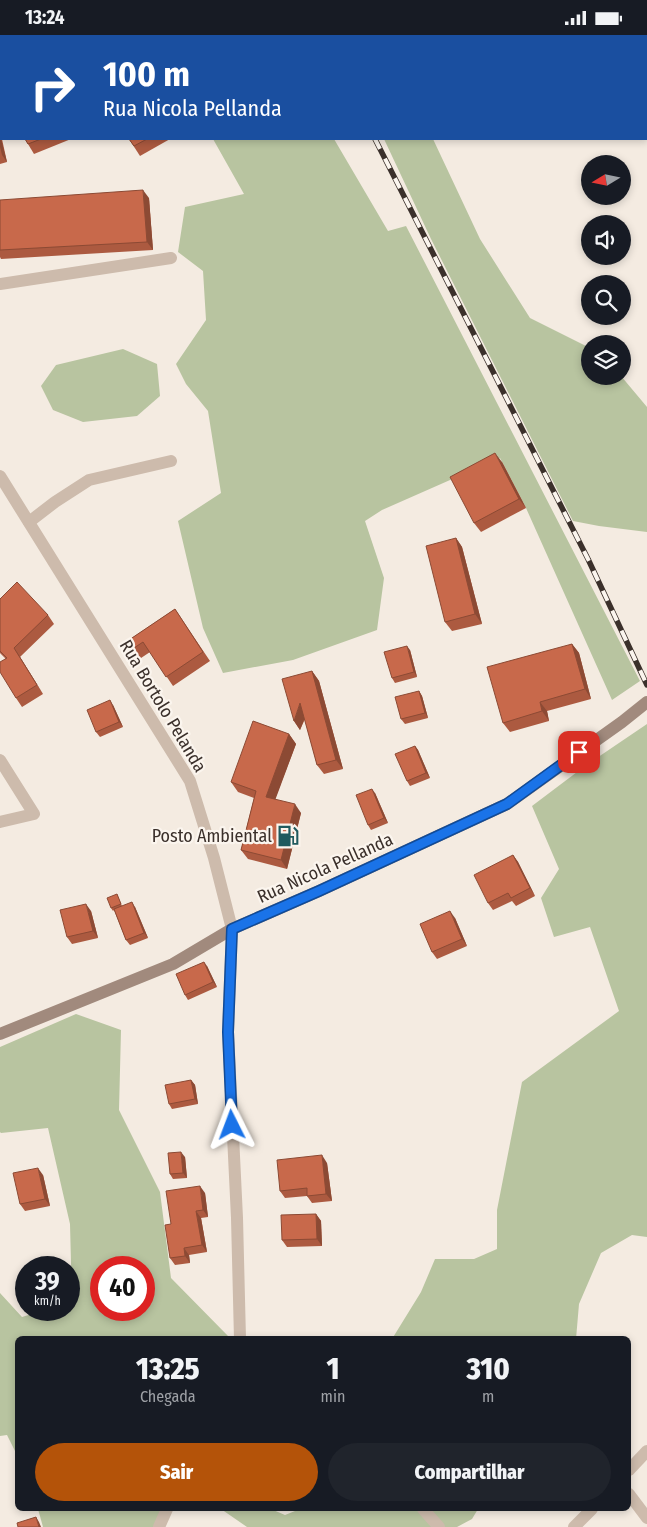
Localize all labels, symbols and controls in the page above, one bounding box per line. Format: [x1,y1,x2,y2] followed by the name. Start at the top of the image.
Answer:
[25,6,65,29] text: 13:24
[103,53,190,95] text: 100 m
[20,55,85,120] icon: right
[103,95,282,122] text: Rua Nicola Pellanda
[581,155,631,205] north arrow
[581,155,631,385] map controls
[581,215,631,265] button: sound
[581,275,631,325] button: search
[581,335,631,385] button: layers
[115,636,211,776] street label: Rua Bortolo Pelanda
[558,731,600,773] pin
[565,738,593,766] icon: arrive
[275,823,301,849] fuel station icon: Posto Ambiental
[152,825,272,847] place label: Posto Ambiental
[254,828,396,908] street label: Rua Nicola Pellanda
[205,1098,257,1150] position arrow
[90,1256,155,1321] speed limit sign: 40
[35,1267,60,1297] text: 39
[34,1294,61,1308] text: km/h
[136,1351,200,1387] text: 13:25
[326,1351,339,1387] text: 1
[466,1351,510,1387] text: 310
[140,1387,196,1406] text: Chegada
[321,1387,345,1406] text: min
[482,1387,494,1406] text: m
[35,1443,318,1501] button: Sair
[328,1443,611,1501] button: Compartilhar

